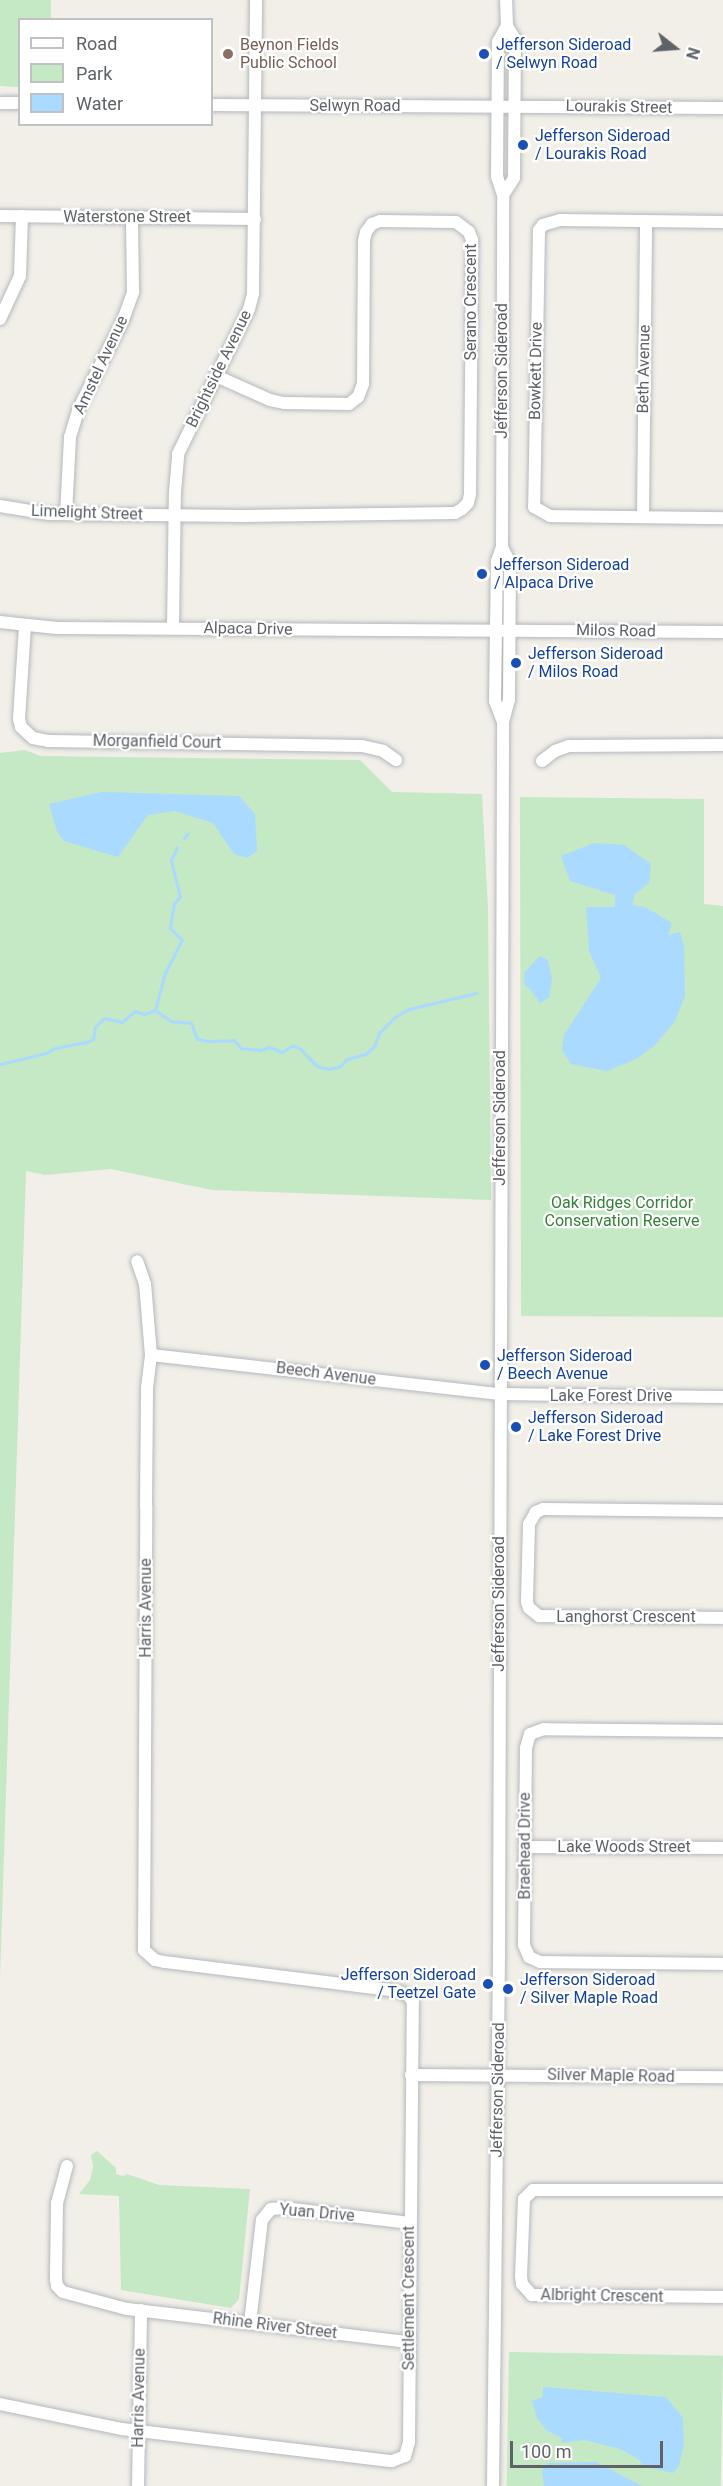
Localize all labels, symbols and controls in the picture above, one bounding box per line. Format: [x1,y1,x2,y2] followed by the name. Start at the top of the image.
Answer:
[18,18,213,126] legend
[645,18,705,78] north arrow
[76,33,117,54] text: Road
[240,35,339,73] place label: Beynon Fields Public School
[496,35,631,73] place label: Jefferson Sideroad / Selwyn Road
[682,45,703,62] text: N
[221,47,235,61] marker: Beynon Fields Public School
[477,47,491,61] marker: Jefferson Sideroad / Selwyn Road
[76,63,112,84] text: Park
[76,93,123,114] text: Water
[310,96,400,116] street label: Selwyn Road
[565,96,673,118] street label: Lourakis Street
[535,126,670,164] place label: Jefferson Sideroad / Lourakis Road
[516,138,530,152] marker: Jefferson Sideroad / Lourakis Road
[63,207,191,227] street label: Waterstone Street
[461,243,481,361] street label: Serano Crescent
[492,303,512,439] street label: Jefferson Sideroad
[182,307,256,431] street label: Brightside Avenue
[70,313,132,417] street label: Amstel Avenue
[526,322,546,420] street label: Bowkett Drive
[634,324,654,414] street label: Beth Avenue
[31,501,143,525] street label: Limelight Street
[494,555,629,593] place label: Jefferson Sideroad / Alpaca Drive
[475,567,489,581] marker: Jefferson Sideroad / Alpaca Drive
[203,619,293,639] street label: Alpaca Drive
[576,621,656,641] street label: Milos Road
[528,644,663,682] place label: Jefferson Sideroad / Milos Road
[509,656,523,670] marker: Jefferson Sideroad / Milos Road
[93,731,221,753] street label: Morganfield Court
[490,1050,510,1186] street label: Jefferson Sideroad
[545,1193,699,1231] park label: Oak Ridges Corridor Conservation Reserve
[497,1346,632,1384] place label: Jefferson Sideroad / Beech Avenue
[275,1358,377,1390] street label: Beech Avenue
[478,1358,492,1372] marker: Jefferson Sideroad / Beech Avenue
[550,1386,672,1406] street label: Lake Forest Drive
[528,1408,663,1446] place label: Jefferson Sideroad / Lake Forest Drive
[509,1420,523,1434] marker: Jefferson Sideroad / Lake Forest Drive
[489,1536,509,1672] street label: Jefferson Sideroad
[136,1558,156,1658] street label: Harris Avenue
[556,1607,696,1627] street label: Langhorst Crescent
[515,1792,535,1900] street label: Braehead Drive
[557,1837,691,1857] street label: Lake Woods Street
[341,1965,476,2003] place label: Jefferson Sideroad / Teetzel Gate
[520,1970,658,2008] place label: Jefferson Sideroad / Silver Maple Road
[481,1977,495,1991] marker: Jefferson Sideroad / Teetzel Gate
[501,1982,515,1996] marker: Jefferson Sideroad / Silver Maple Road
[487,2022,509,2158] street label: Jefferson Sideroad
[547,2065,675,2087] street label: Silver Maple Road
[279,2200,355,2226] street label: Yuan Drive
[399,2226,419,2370] street label: Settlement Crescent
[540,2285,664,2307] street label: Albright Crescent
[212,2309,338,2343] street label: Rhine River Street
[129,2348,149,2448] street label: Harris Avenue
[513,2429,666,2467] scale bar
[521,2441,572,2462] text: 100 m

